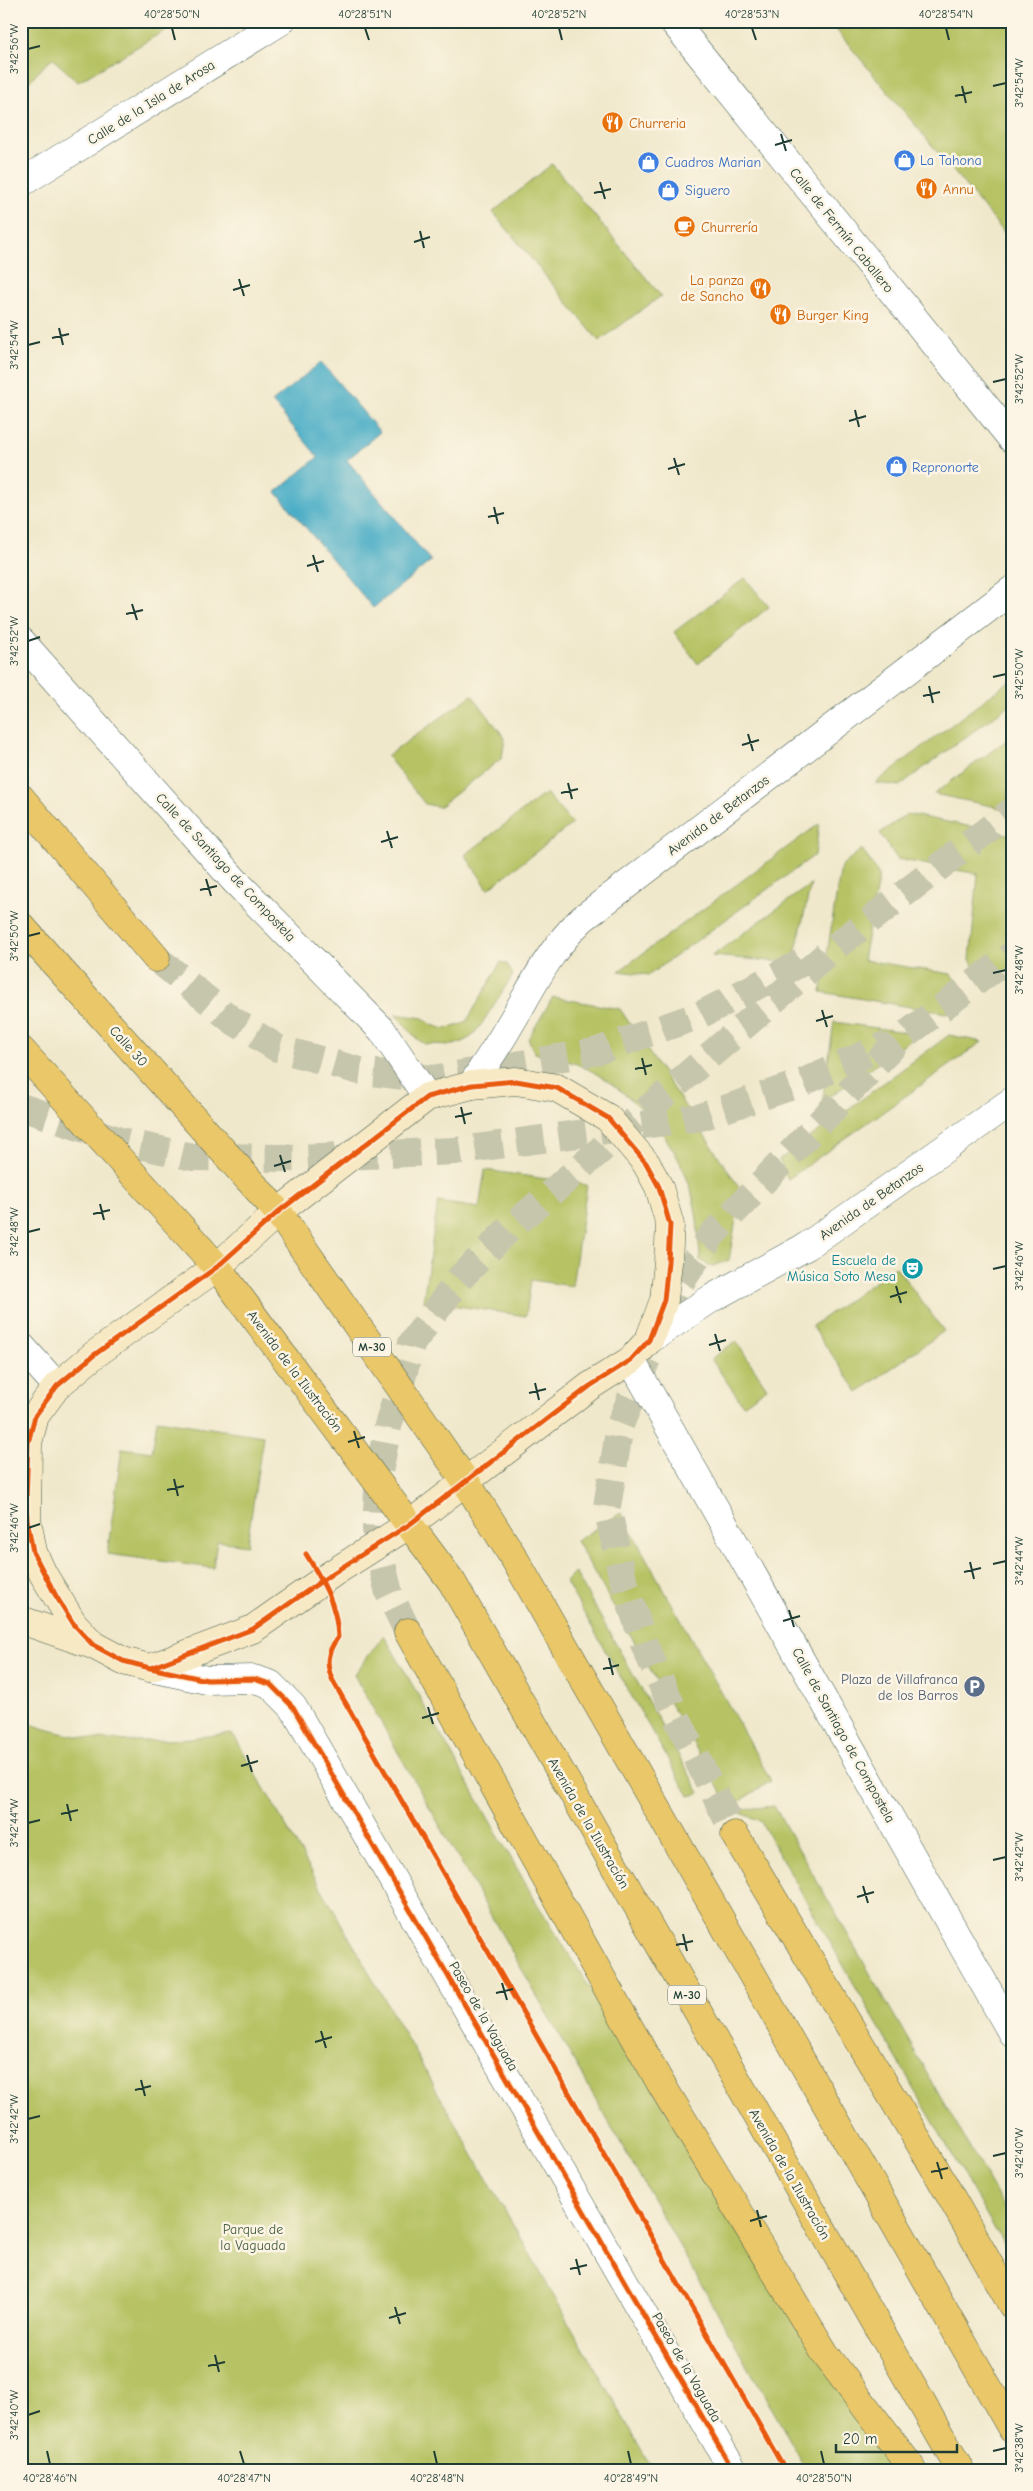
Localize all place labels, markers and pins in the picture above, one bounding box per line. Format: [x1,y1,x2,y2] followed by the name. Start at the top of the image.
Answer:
[601,111,625,135] restaurant icon: Churreria
[629,115,686,132] place label: Churreria
[892,148,916,172] shop icon: La Tahona
[637,150,661,174] shop icon: Cuadros Marian
[920,152,982,169] place label: La Tahona
[665,154,761,171] place label: Cuadros Marian
[915,177,939,201] restaurant icon: Annu
[657,178,681,202] shop icon: Siguero
[943,181,974,198] place label: Annu
[685,182,730,199] place label: Siguero
[673,215,697,239] cafe icon: Churrería
[701,219,758,236] place label: Churrería
[681,272,744,305] place label: La panza de Sancho
[748,276,772,300] restaurant icon: La panza de Sancho
[769,303,793,327] restaurant icon: Burger King
[797,307,869,324] place label: Burger King
[884,455,908,479] shop icon: Repronorte
[912,459,979,476] place label: Repronorte
[787,1252,896,1285] place label: Escuela de Música Soto Mesa
[900,1256,924,1280] theatre icon: Escuela de Música Soto Mesa
[841,1671,958,1704] place label: Plaza de Villafranca de los Barros
[962,1675,986,1699] parking icon: Plaza de Villafranca de los Barros

